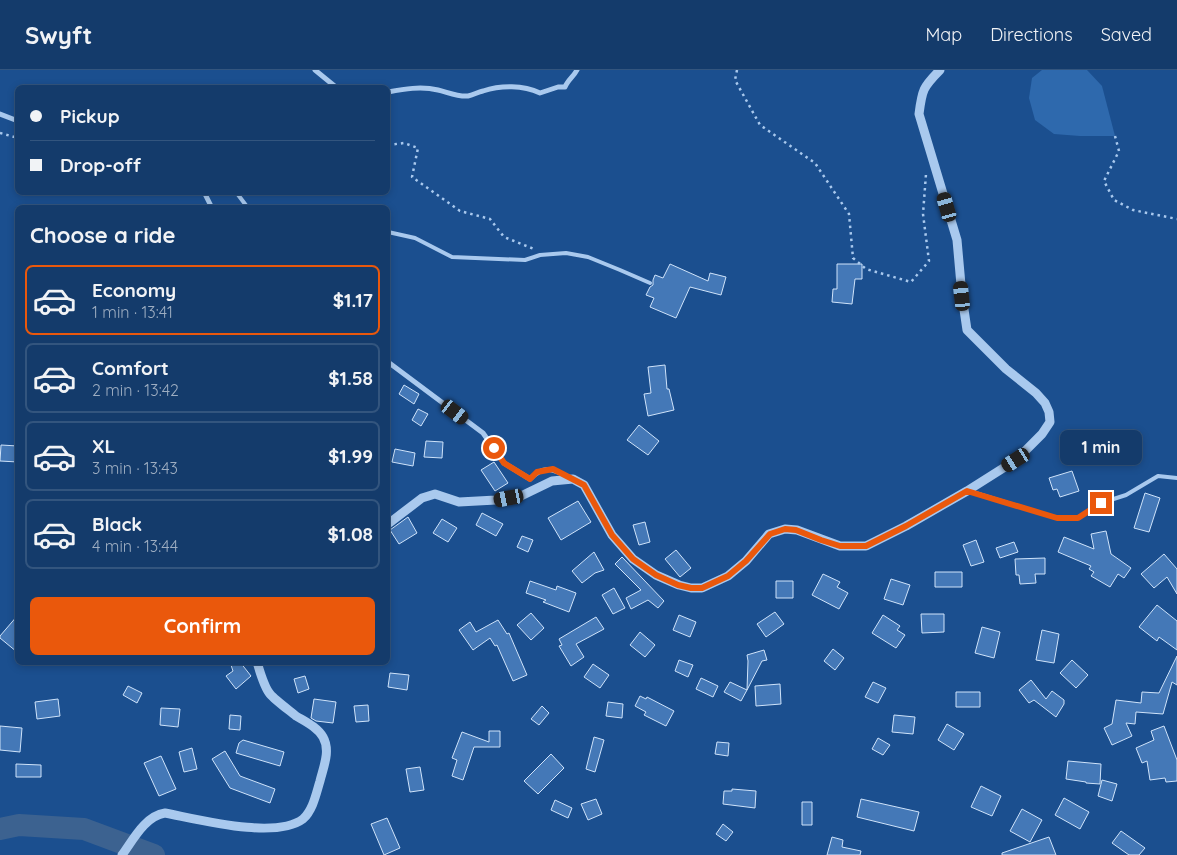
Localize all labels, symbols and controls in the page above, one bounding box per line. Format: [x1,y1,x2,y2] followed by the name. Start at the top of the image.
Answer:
[25,20,92,50] text: Swyft
[925,23,962,46] text: Map
[990,23,1073,46] text: Directions
[1101,23,1152,46] text: Saved
[60,104,120,128] text: Pickup
[60,153,141,177] text: Drop-off
[935,191,958,223] car
[30,221,175,249] text: Choose a ride
[32,278,77,323] icon: car
[92,278,176,302] text: Economy
[952,280,971,312] car
[333,288,373,312] text: $1.17
[92,302,173,322] text: 1 min · 13:41
[32,356,77,401] icon: car
[92,356,169,380] text: Comfort
[328,366,373,390] text: $1.58
[92,380,179,400] text: 2 min · 13:42
[438,397,471,427] car
[1060,430,1142,466] callout: 1 min
[32,434,77,479] icon: car
[92,434,115,458] text: XL
[483,437,505,459] route start
[1082,437,1120,457] text: 1 min
[328,444,373,468] text: $1.99
[999,446,1032,474] car
[92,458,178,478] text: 3 min · 13:43
[492,488,525,508] car
[1090,492,1112,514] route end
[32,512,77,557] icon: car
[92,512,142,536] text: Black
[327,522,373,546] text: $1.08
[92,536,178,556] text: 4 min · 13:44
[30,597,375,655] button: Confirm

